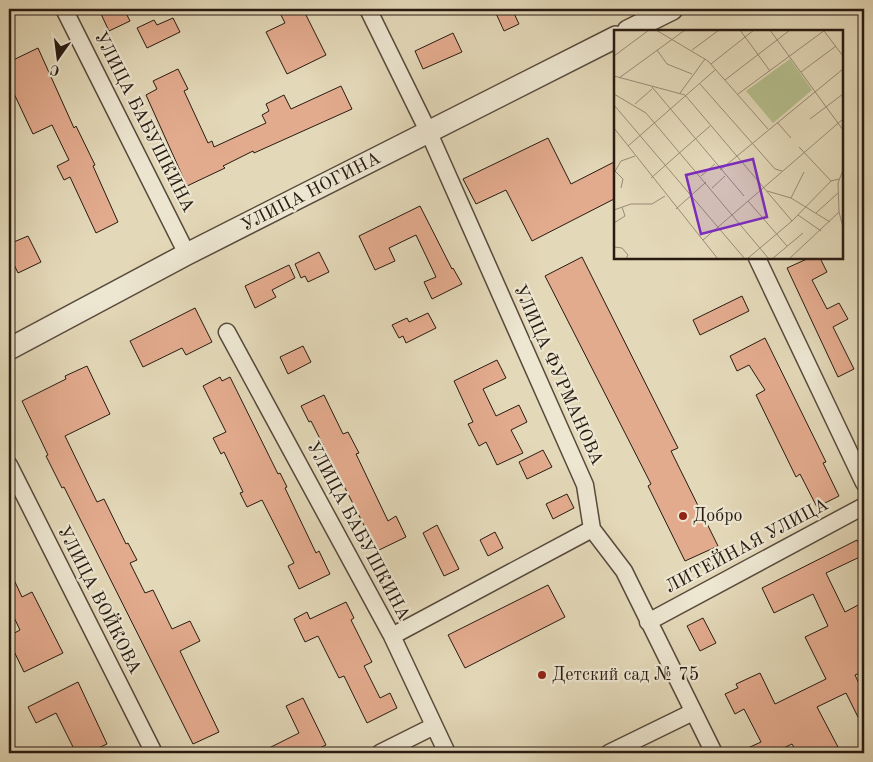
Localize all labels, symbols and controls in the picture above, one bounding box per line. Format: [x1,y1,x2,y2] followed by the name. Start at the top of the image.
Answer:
[91,29,198,215] street label: УЛИЦА БАБУШКИНА
[614,30,843,259] inset map
[32,32,82,82] north arrow
[49,62,61,78] text: С
[238,149,384,235] street label: УЛИЦА НОГИНА
[510,282,606,468] street label: УЛИЦА ФУРМАНОВА
[303,439,413,624] street label: УЛИЦА БАБУШКИНА
[661,492,832,597] street label: ЛИТЕЙНАЯ УЛИЦА
[693,507,742,525] place label: Добро
[677,510,689,522] marker: Добро
[54,521,148,677] street label: УЛИЦА ВОЙКОВА
[552,666,699,684] place label: Детский сад № 75
[536,669,548,681] marker: Детский сад № 75

